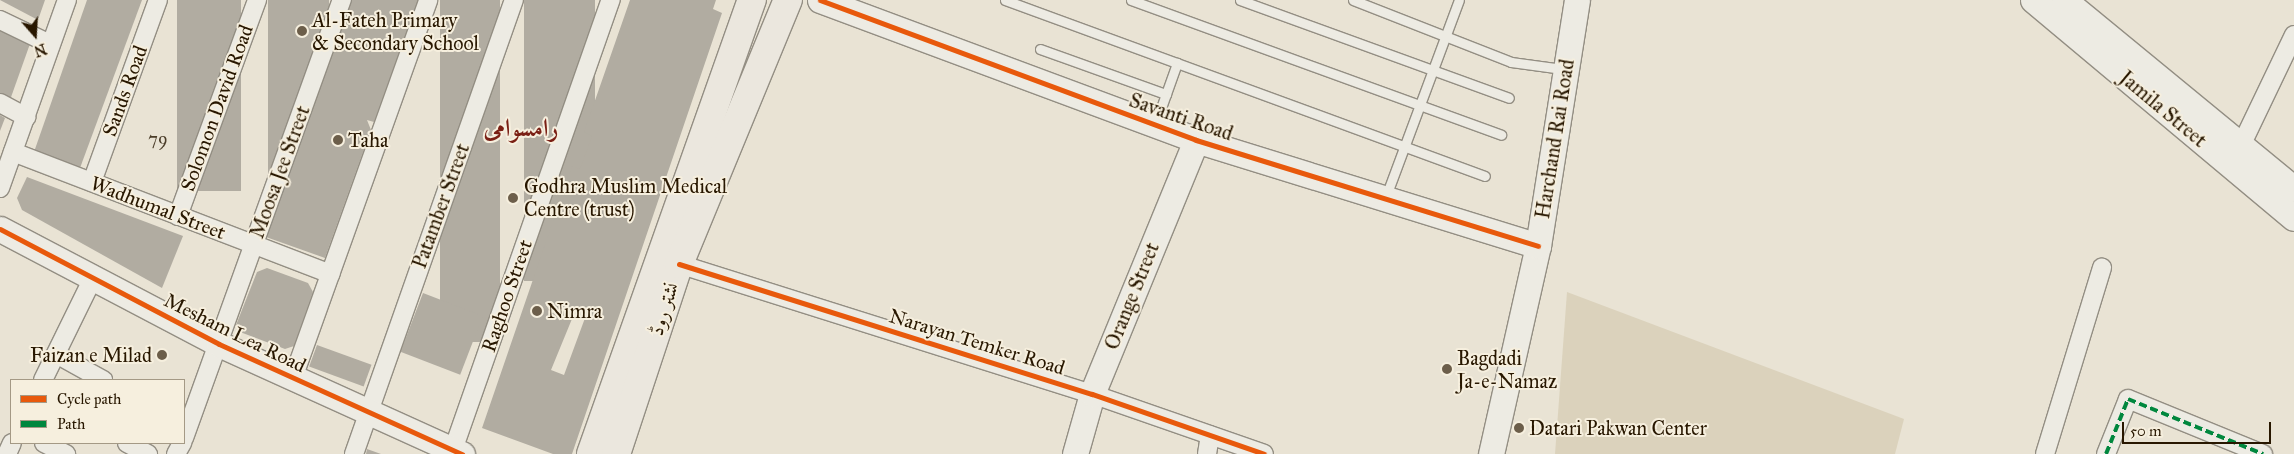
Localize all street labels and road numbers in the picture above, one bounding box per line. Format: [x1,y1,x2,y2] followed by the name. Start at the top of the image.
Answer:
[176,22,258,194] street label: Solomon David Road
[97,42,153,140] street label: Sands Road
[1531,57,1579,221] street label: Harchand Rai Road
[2115,66,2211,152] street label: Jamila Street
[1126,88,1236,146] street label: Savanti Road
[245,102,315,242] street label: Moosa Jee Street
[407,140,475,272] street label: Patamber Street
[87,171,229,245] street label: Wadhumal Street
[477,237,537,355] street label: Raghoo Street
[1100,239,1164,353] street label: Orange Street
[644,279,684,339] street label: نشتر روڈ
[160,288,310,378] street label: Mesham Lea Road
[886,304,1068,380] street label: Narayan Temker Road

